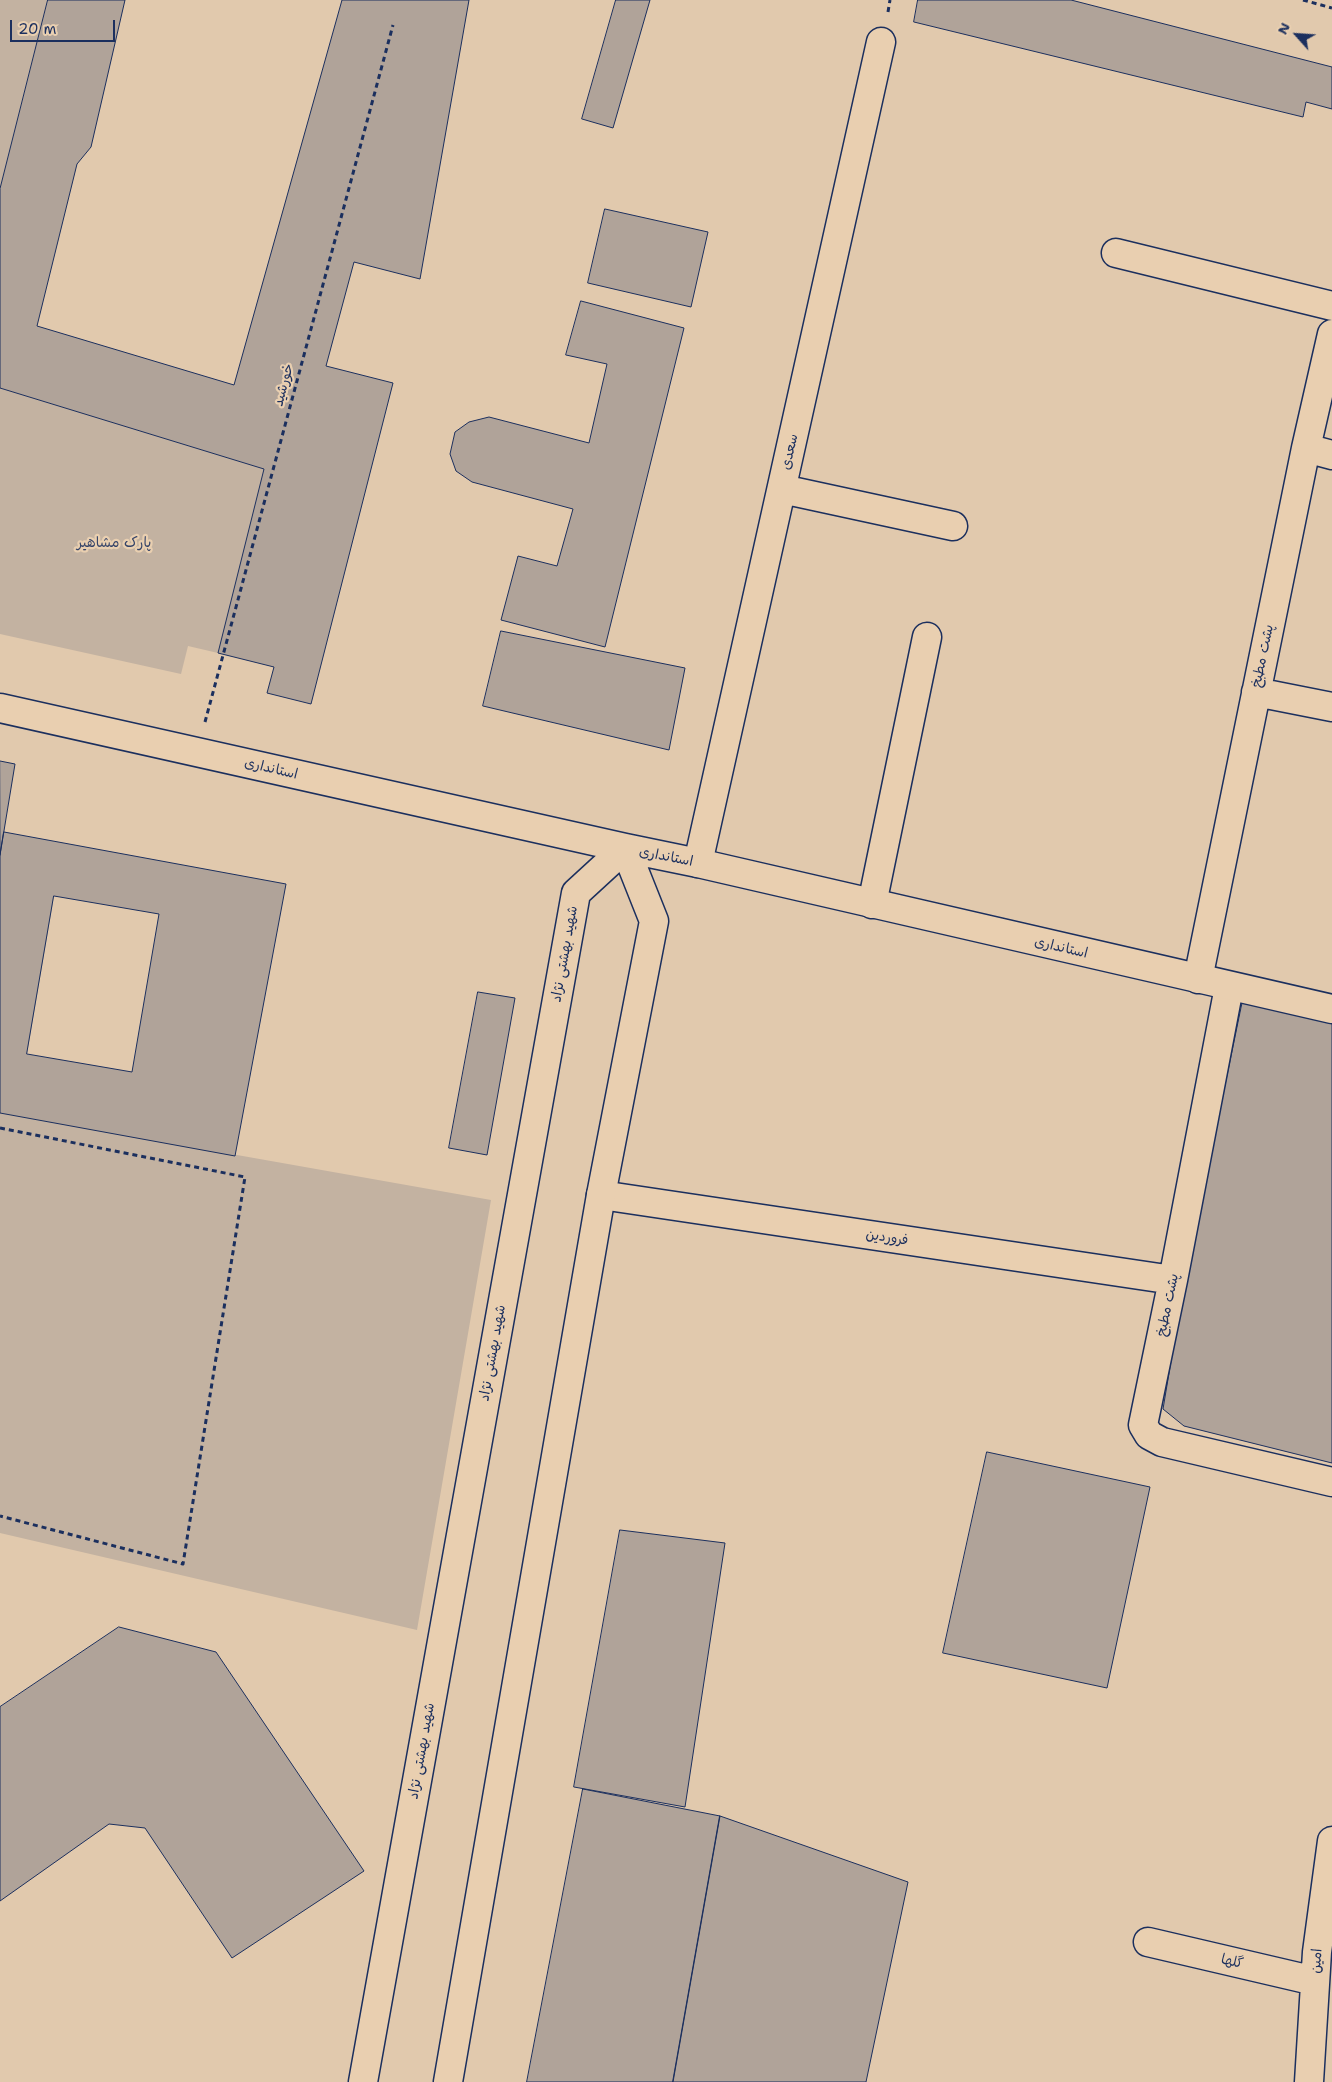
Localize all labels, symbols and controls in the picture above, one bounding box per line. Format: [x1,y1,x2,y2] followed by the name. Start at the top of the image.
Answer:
[12,10,118,42] scale bar
[1272,10,1322,60] north arrow
[18,19,57,39] text: 20 m
[1273,19,1294,37] text: N
[270,362,298,408] street label: خورشید
[778,432,802,472] street label: سعدی
[77,535,151,551] park label: پارک مشاهیر
[1248,623,1278,689] street label: پشت مطبخ
[243,755,299,783] street label: استانداری
[638,844,694,870] street label: استانداری
[548,905,582,1003] street label: شهید بهشتی نژاد
[1033,934,1089,962] street label: استانداری
[865,1226,909,1250] street label: فروردین
[1153,1272,1183,1338] street label: پشت مطبخ
[476,1304,510,1402] street label: شهید بهشتی نژاد
[405,1702,439,1800] street label: شهید بهشتی نژاد
[1308,1948,1326,1974] street label: امین
[1219,1951,1245,1973] street label: گلها

